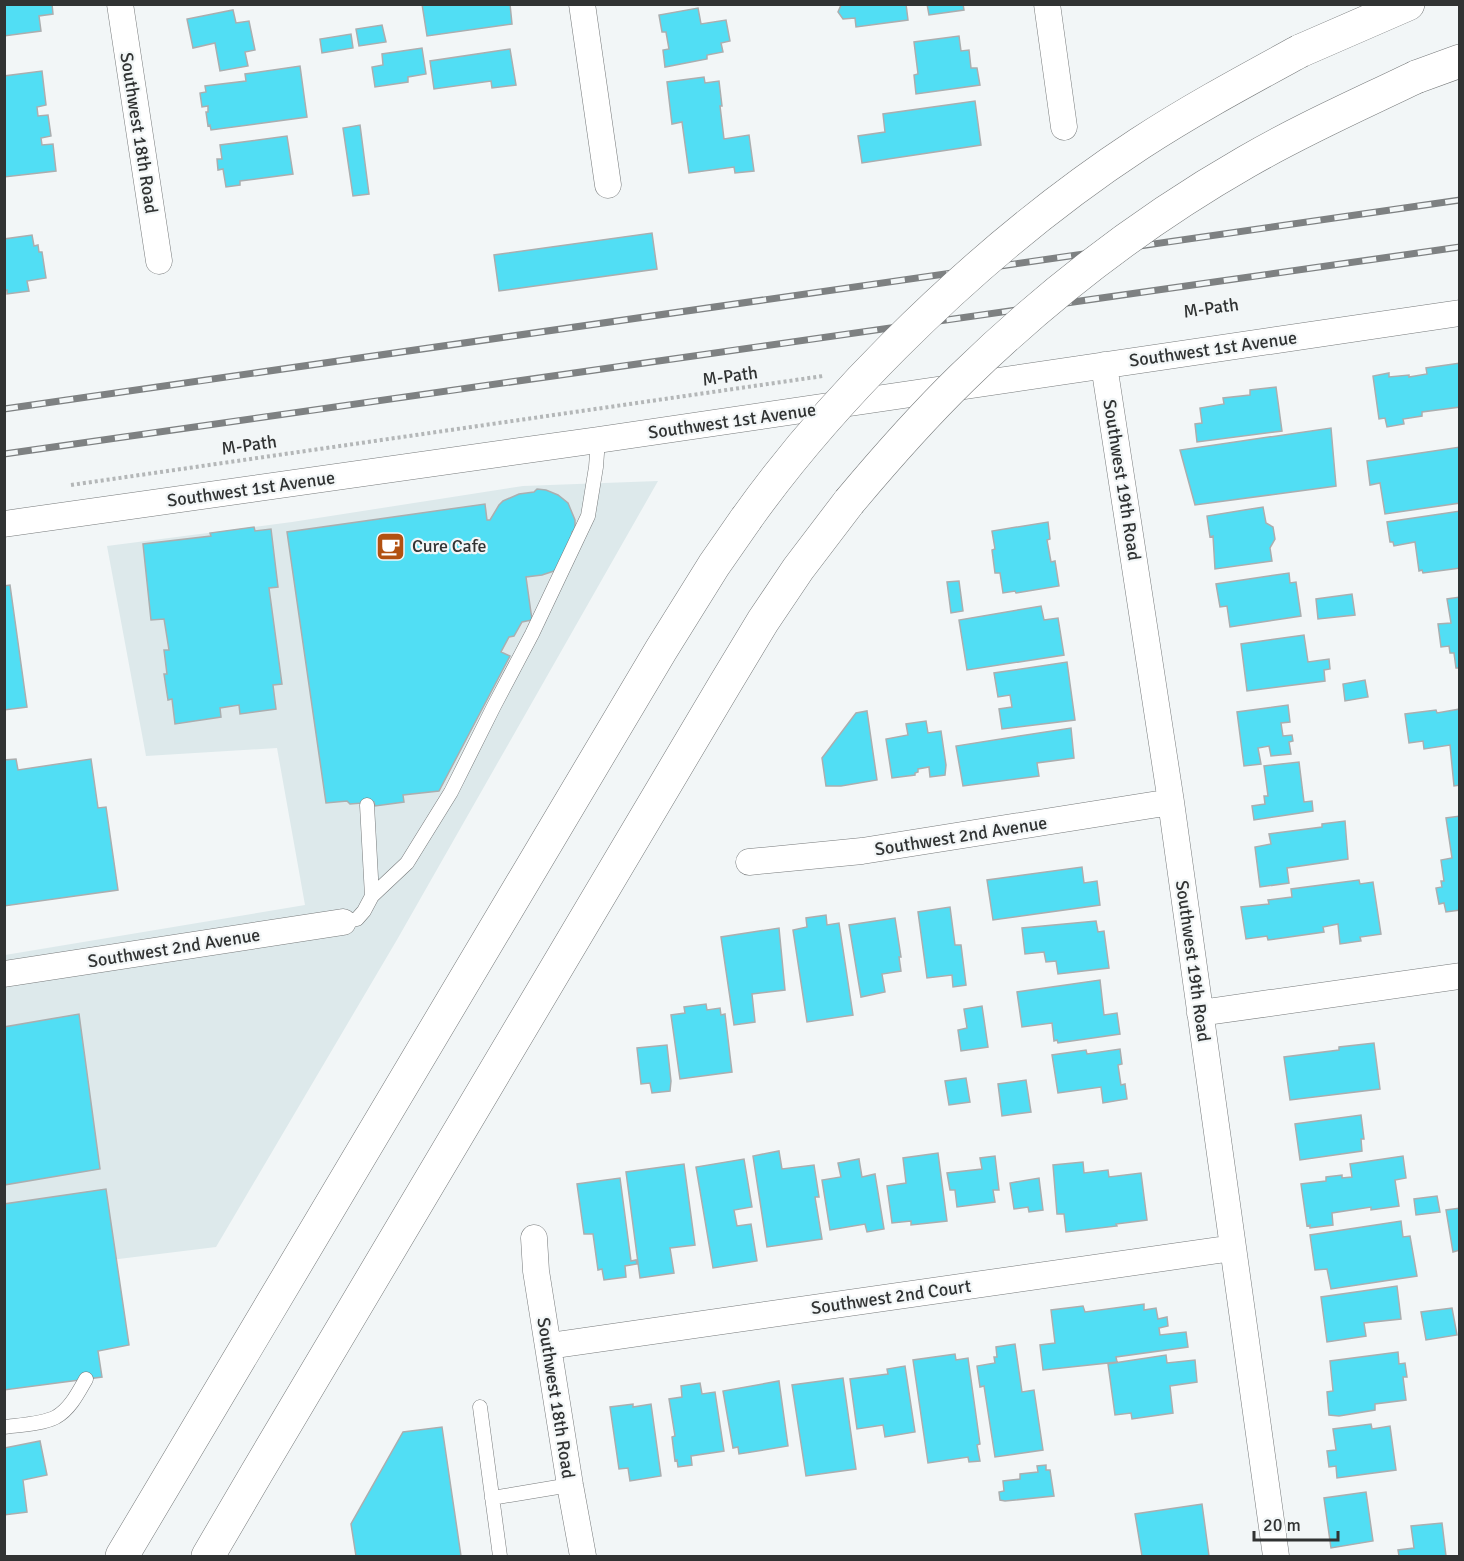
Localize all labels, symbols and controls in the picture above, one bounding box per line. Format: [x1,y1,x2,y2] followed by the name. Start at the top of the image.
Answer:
[115,51,163,215] street label: Southwest 18th Road
[1182,293,1240,323] street label: M-Path
[1128,326,1298,372] street label: Southwest 1st Avenue
[701,361,759,391] street label: M-Path
[647,398,817,444] street label: Southwest 1st Avenue
[1098,398,1146,562] street label: Southwest 19th Road
[220,430,278,460] street label: M-Path
[166,466,336,512] street label: Southwest 1st Avenue
[375,530,407,562] cafe icon: Cure Cafe
[412,535,487,557] place label: Cure Cafe
[873,812,1049,860] street label: Southwest 2nd Avenue
[1171,879,1215,1043] street label: Southwest 19th Road
[86,924,262,972] street label: Southwest 2nd Avenue
[810,1275,972,1319] street label: Southwest 2nd Court
[532,1316,580,1480] street label: Southwest 18th Road
[1254,1504,1338,1542] scale bar
[1263,1514,1301,1536] text: 20 m

